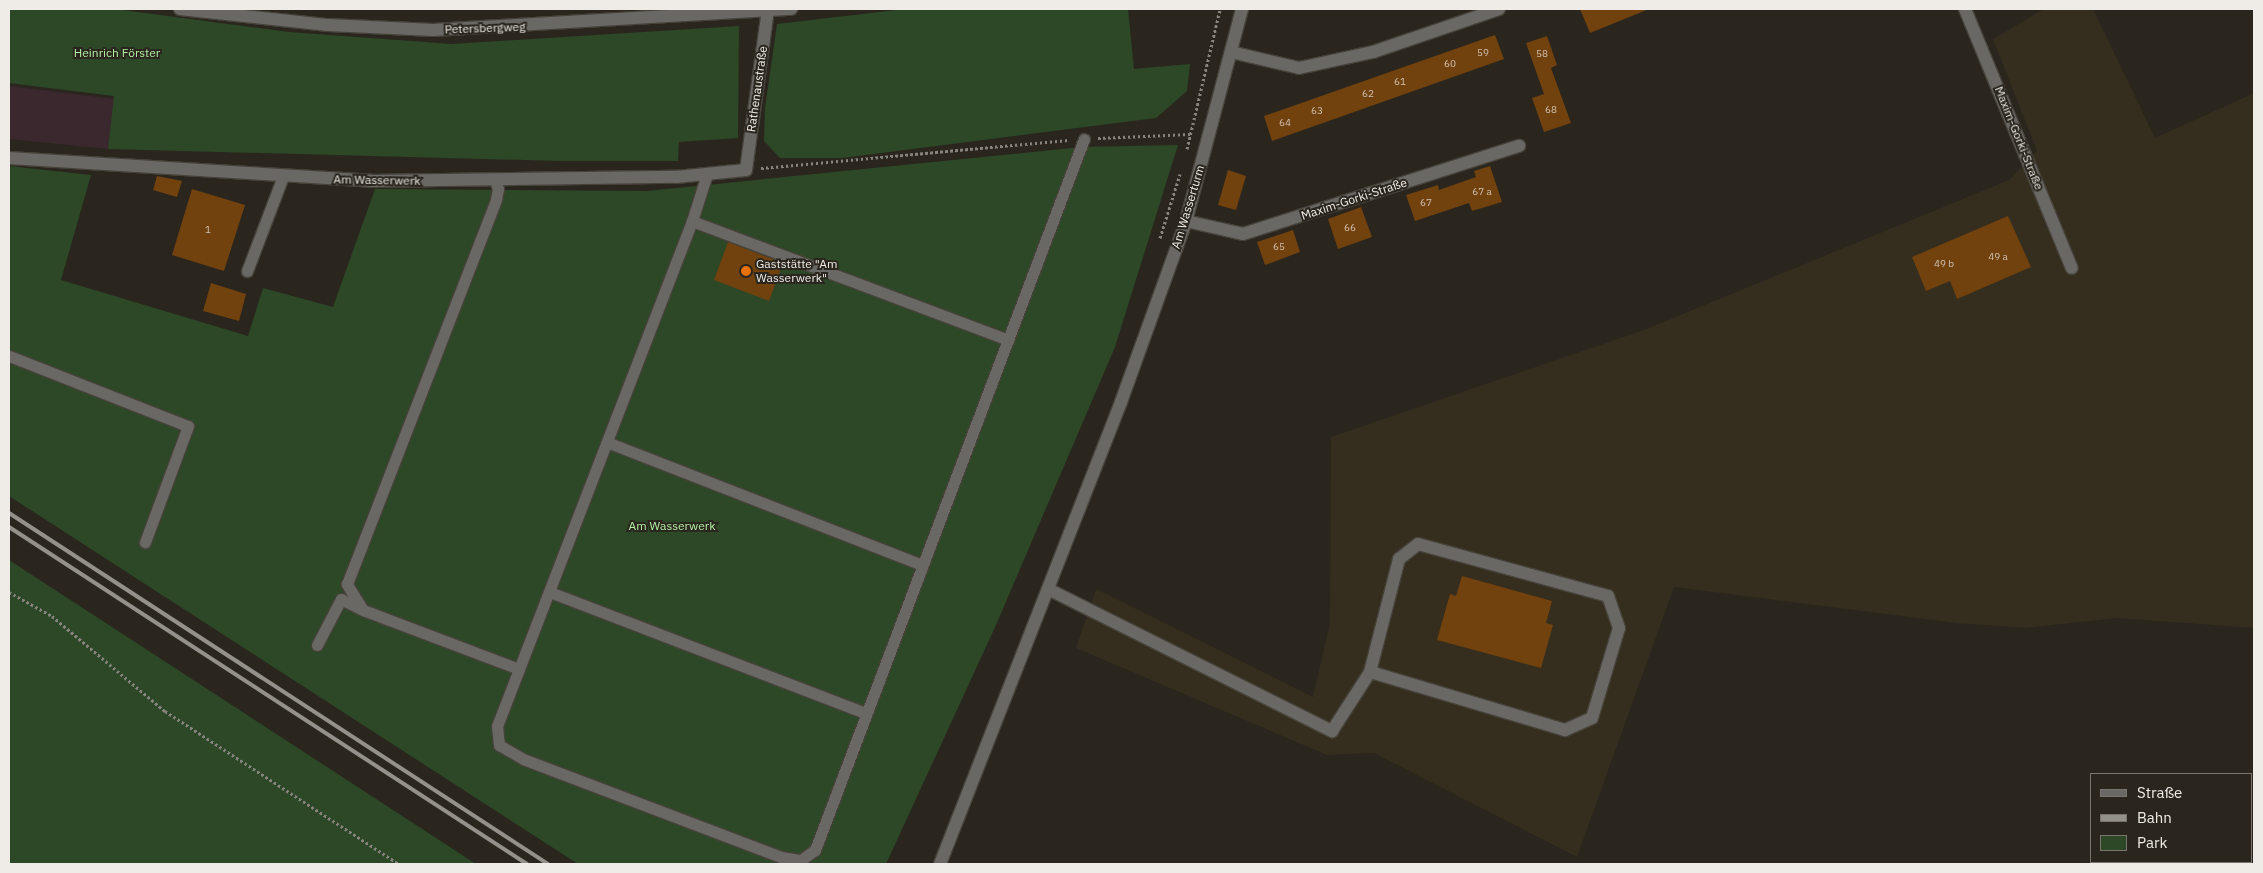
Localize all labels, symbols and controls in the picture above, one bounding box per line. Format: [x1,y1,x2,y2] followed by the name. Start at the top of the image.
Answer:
[444,19,526,37] street label: Petersbergweg
[744,45,770,133] street label: Rathenaustraße
[74,46,160,60] park label: Heinrich Förster
[1477,47,1489,59] house number: 59
[1536,48,1548,60] house number: 58
[1444,58,1456,70] house number: 60
[1394,76,1406,88] house number: 61
[1992,84,2046,192] street label: Maxim-Gorki-Straße
[1362,88,1374,100] house number: 62
[1545,104,1557,116] house number: 68
[1311,105,1323,117] house number: 63
[1279,117,1291,129] house number: 64
[1168,164,1208,250] street label: Am Wasserturm
[333,172,421,188] street label: Am Wasserwerk
[1299,175,1409,223] street label: Maxim-Gorki-Straße
[1472,186,1492,198] house number: 67 a
[1420,197,1432,209] house number: 67
[1344,222,1356,234] house number: 66
[205,224,211,236] house number: 1
[1273,241,1285,253] house number: 65
[1988,251,2008,263] house number: 49 a
[756,257,837,285] place label: Gaststätte "Am Wasserwerk"
[1934,258,1954,270] house number: 49 b
[740,265,752,277] marker: Gaststätte "Am Wasserwerk"
[628,519,716,533] park label: Am Wasserwerk
[2090,773,2253,863] legend
[2137,783,2182,802] text: Straße
[2137,808,2172,827] text: Bahn
[2137,833,2167,852] text: Park

